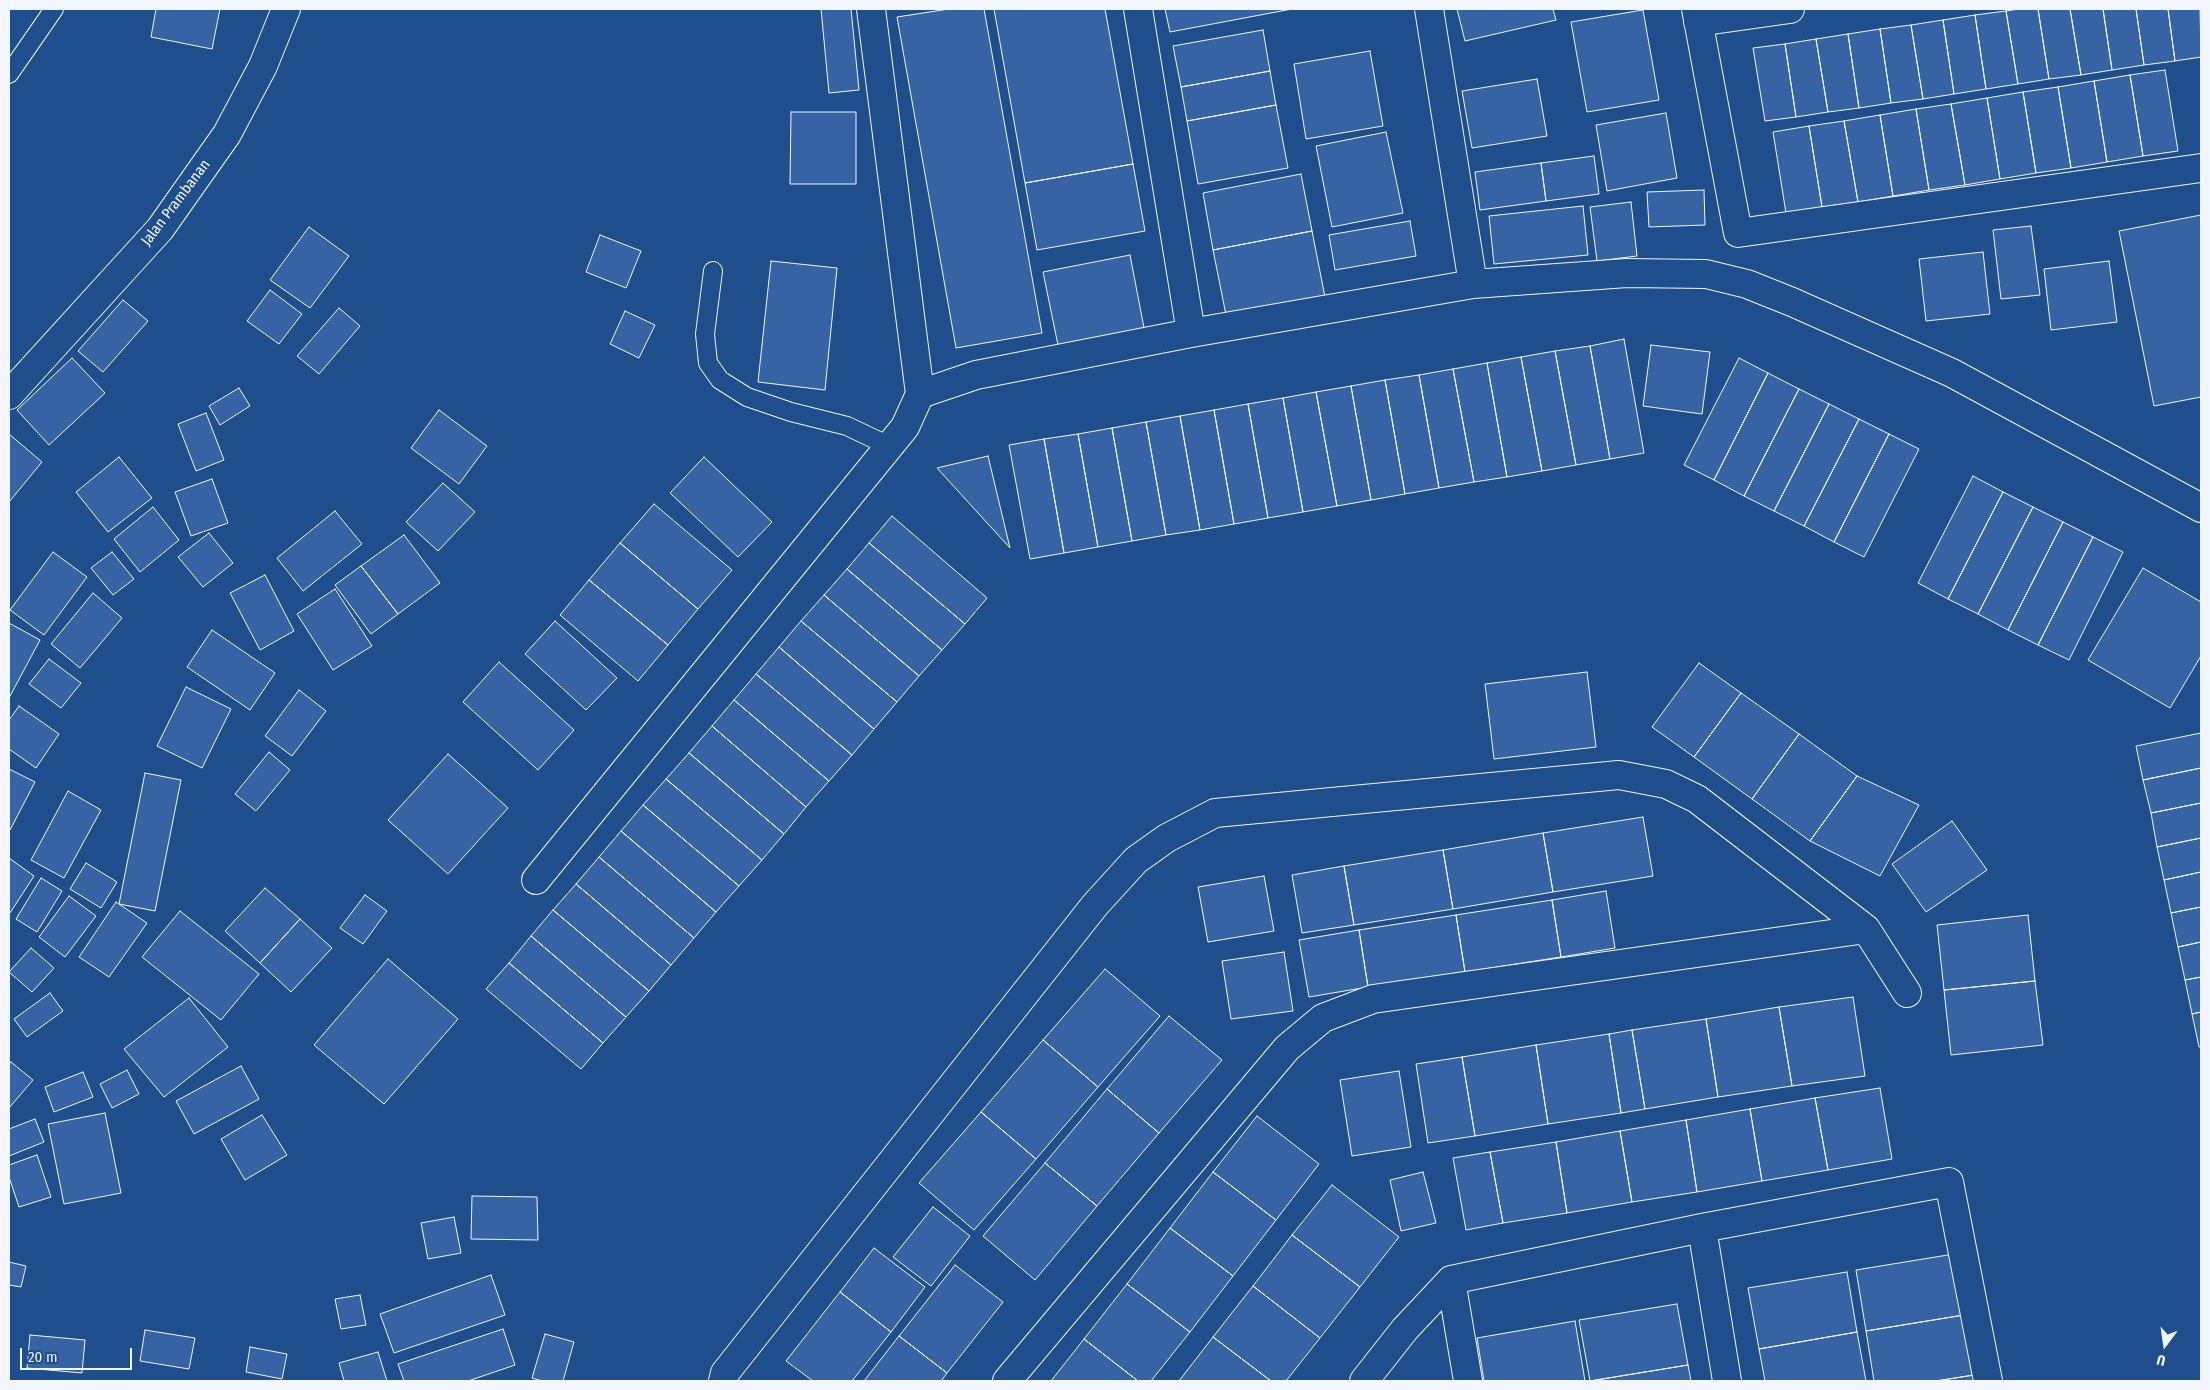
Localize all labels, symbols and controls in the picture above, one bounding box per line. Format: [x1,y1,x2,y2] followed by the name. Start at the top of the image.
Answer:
[138,156,214,250] street label: Jalan Prambanan
[2140,1320,2190,1370] north arrow
[22,1338,135,1370] scale bar
[28,1348,58,1366] text: 20 m
[2155,1351,2167,1369] text: U

